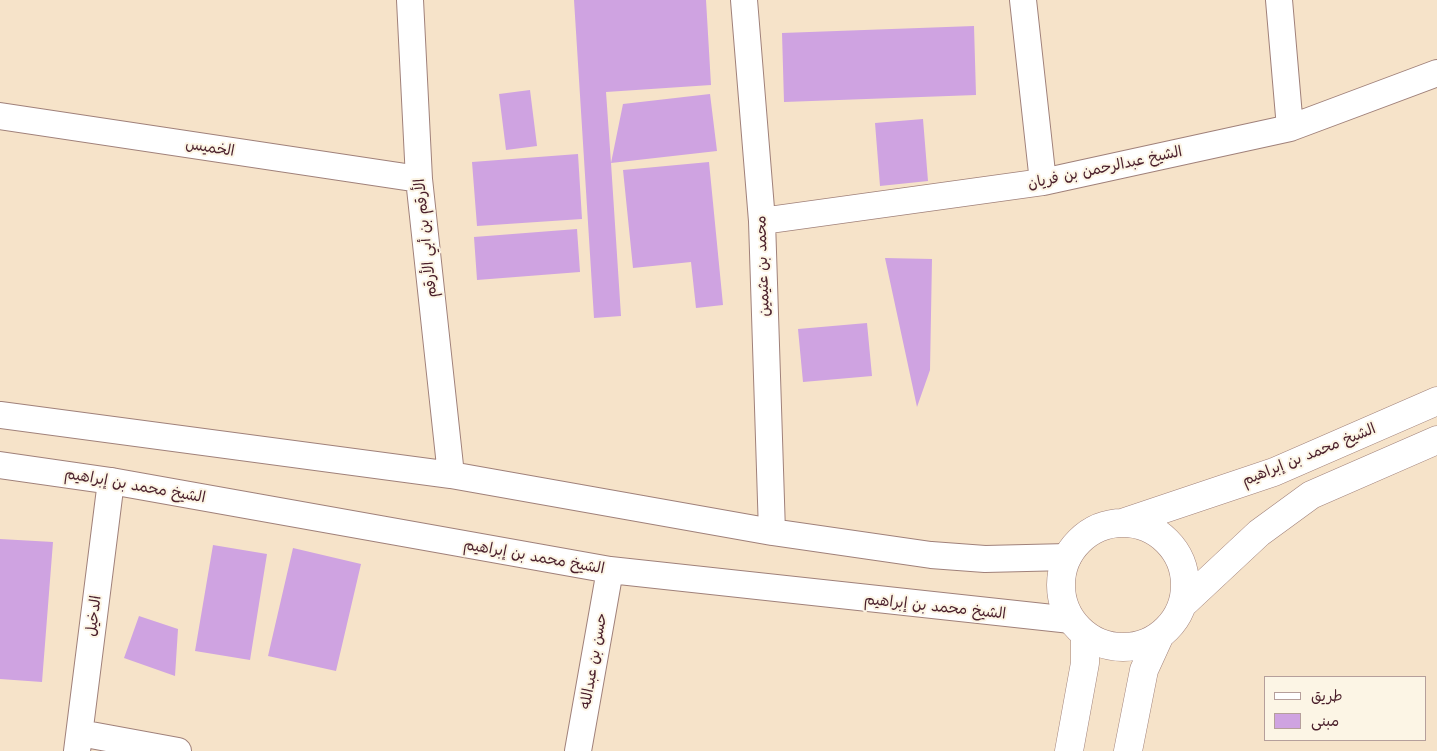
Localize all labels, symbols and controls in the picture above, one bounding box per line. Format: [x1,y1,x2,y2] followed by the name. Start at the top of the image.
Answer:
[184,135,236,161] street label: الخميس
[1026,143,1184,193] street label: الشيخ عبدالرحمن بن فريان
[411,178,441,298] street label: الأرقم بن أبي الأرقم
[752,215,774,317] street label: محمد بن عثيمين
[1240,420,1378,490] street label: الشيخ محمد بن إبراهيم
[63,465,207,507] street label: الشيخ محمد بن إبراهيم
[462,536,606,578] street label: الشيخ محمد بن إبراهيم
[863,591,1007,623] street label: الشيخ محمد بن إبراهيم
[83,594,105,638] street label: الدخيل
[577,611,611,711] street label: حسن بن عبدالله
[1264,676,1427,741] legend
[1311,683,1343,706] text: طريق
[1311,708,1339,731] text: مبنى

